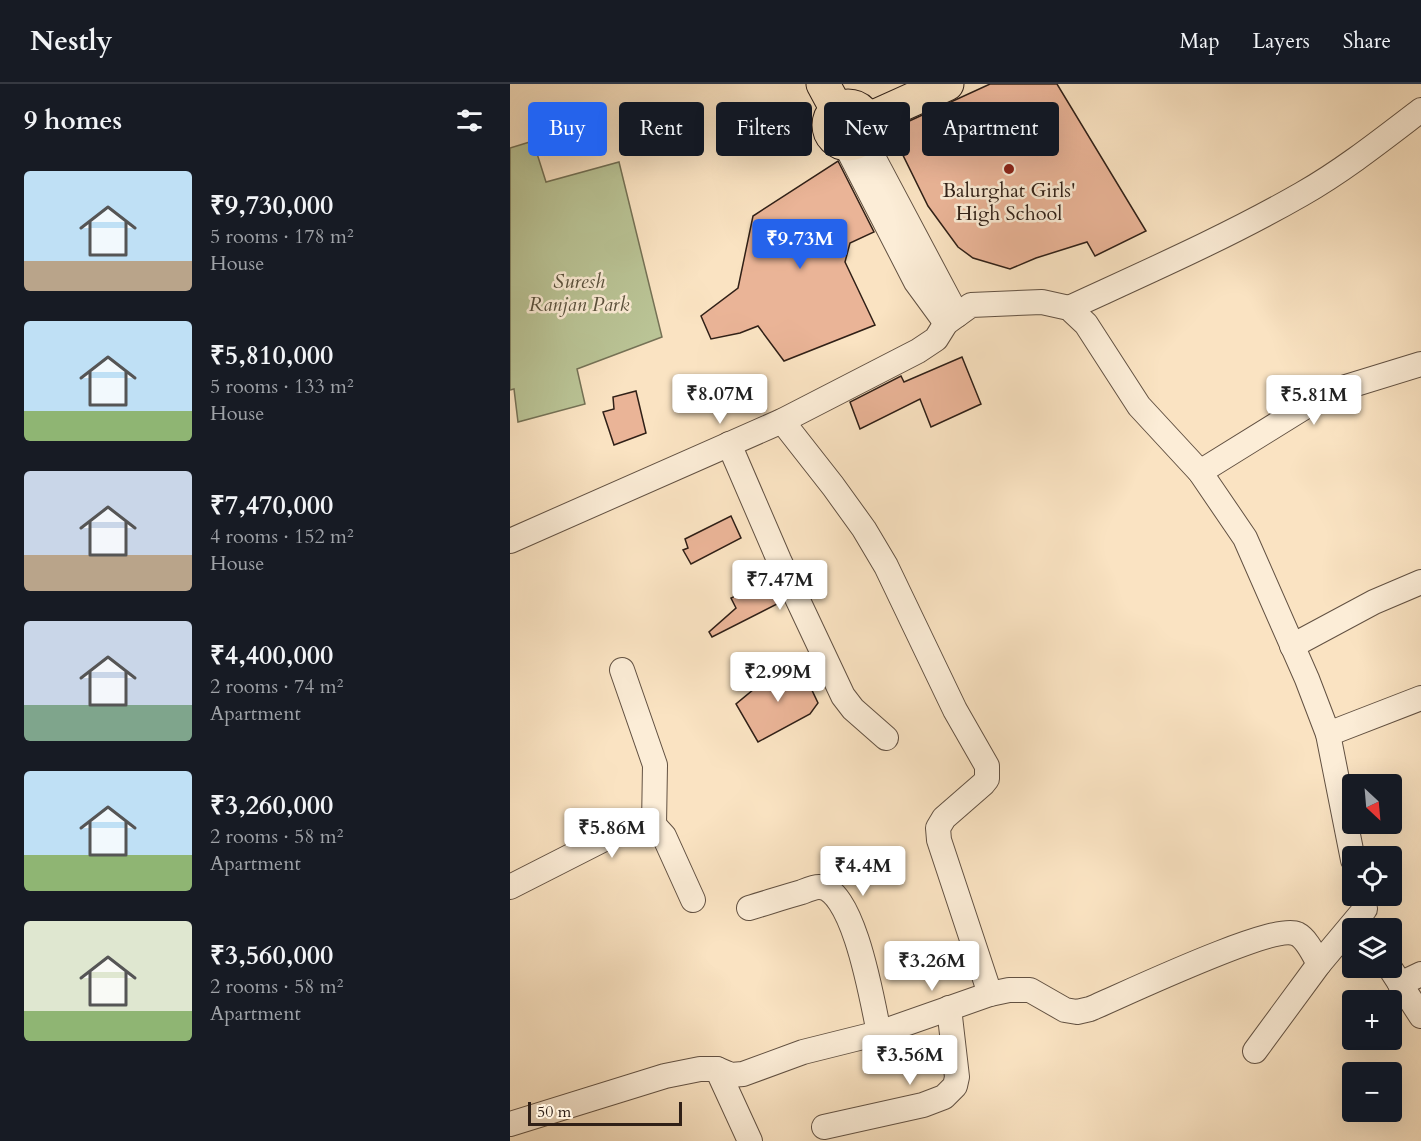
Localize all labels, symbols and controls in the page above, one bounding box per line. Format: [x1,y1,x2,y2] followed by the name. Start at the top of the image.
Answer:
[30,22,113,60] text: Nestly
[1180,27,1220,56] text: Map
[1253,27,1310,56] text: Layers
[1343,27,1391,56] text: Share
[528,102,607,156] chip: Buy
[619,102,704,156] chip: Rent
[716,102,812,156] chip: Filters
[824,102,910,156] chip: New
[922,102,1059,156] chip: Apartment
[24,103,122,138] text: 9 homes
[453,104,486,137] icon: filters
[1002,162,1016,176] marker: Balurghat Girls' High School
[942,177,1076,227] place label: Balurghat Girls' High School
[210,188,333,223] text: ₹9,730,000
[72,195,144,267] icon: home
[751,219,849,270] pin: ₹9.73M
[210,223,354,250] text: 5 rooms · 178 m²
[766,225,834,252] text: ₹9.73M
[210,250,264,277] text: House
[529,268,629,318] park label: Suresh Ranjan Park
[210,338,333,373] text: ₹5,810,000
[72,345,144,417] icon: home
[210,373,354,400] text: 5 rooms · 133 m²
[671,374,769,425] pin: ₹8.07M
[1265,375,1363,426] pin: ₹5.81M
[686,380,754,407] text: ₹8.07M
[1280,381,1348,408] text: ₹5.81M
[210,400,264,427] text: House
[210,488,333,523] text: ₹7,470,000
[72,495,144,567] icon: home
[210,523,354,550] text: 4 rooms · 152 m²
[210,550,264,577] text: House
[731,560,829,611] pin: ₹7.47M
[746,566,814,593] text: ₹7.47M
[210,638,333,673] text: ₹4,400,000
[72,645,144,717] icon: home
[729,652,827,703] pin: ₹2.99M
[744,658,812,685] text: ₹2.99M
[210,673,343,700] text: 2 rooms · 74 m²
[210,700,301,727] text: Apartment
[1342,774,1402,834] north arrow
[1342,774,1402,1122] map controls
[210,788,333,823] text: ₹3,260,000
[72,795,144,867] icon: home
[563,808,661,859] pin: ₹5.86M
[578,814,646,841] text: ₹5.86M
[210,823,343,850] text: 2 rooms · 58 m²
[821,846,905,897] pin: ₹4.4M
[1342,846,1402,906] button: locate
[210,850,301,877] text: Apartment
[834,852,892,879] text: ₹4.4M
[1342,918,1402,978] button: layers
[210,938,333,973] text: ₹3,560,000
[883,941,981,992] pin: ₹3.26M
[72,945,144,1017] icon: home
[898,947,966,974] text: ₹3.26M
[210,973,343,1000] text: 2 rooms · 58 m²
[1342,990,1402,1050] button: +
[210,1000,301,1027] text: Apartment
[861,1035,959,1086] pin: ₹3.56M
[876,1041,944,1068] text: ₹3.56M
[1342,1062,1402,1122] button: −
[528,1099,682,1126] scale bar
[537,1101,571,1123] text: 50 m

